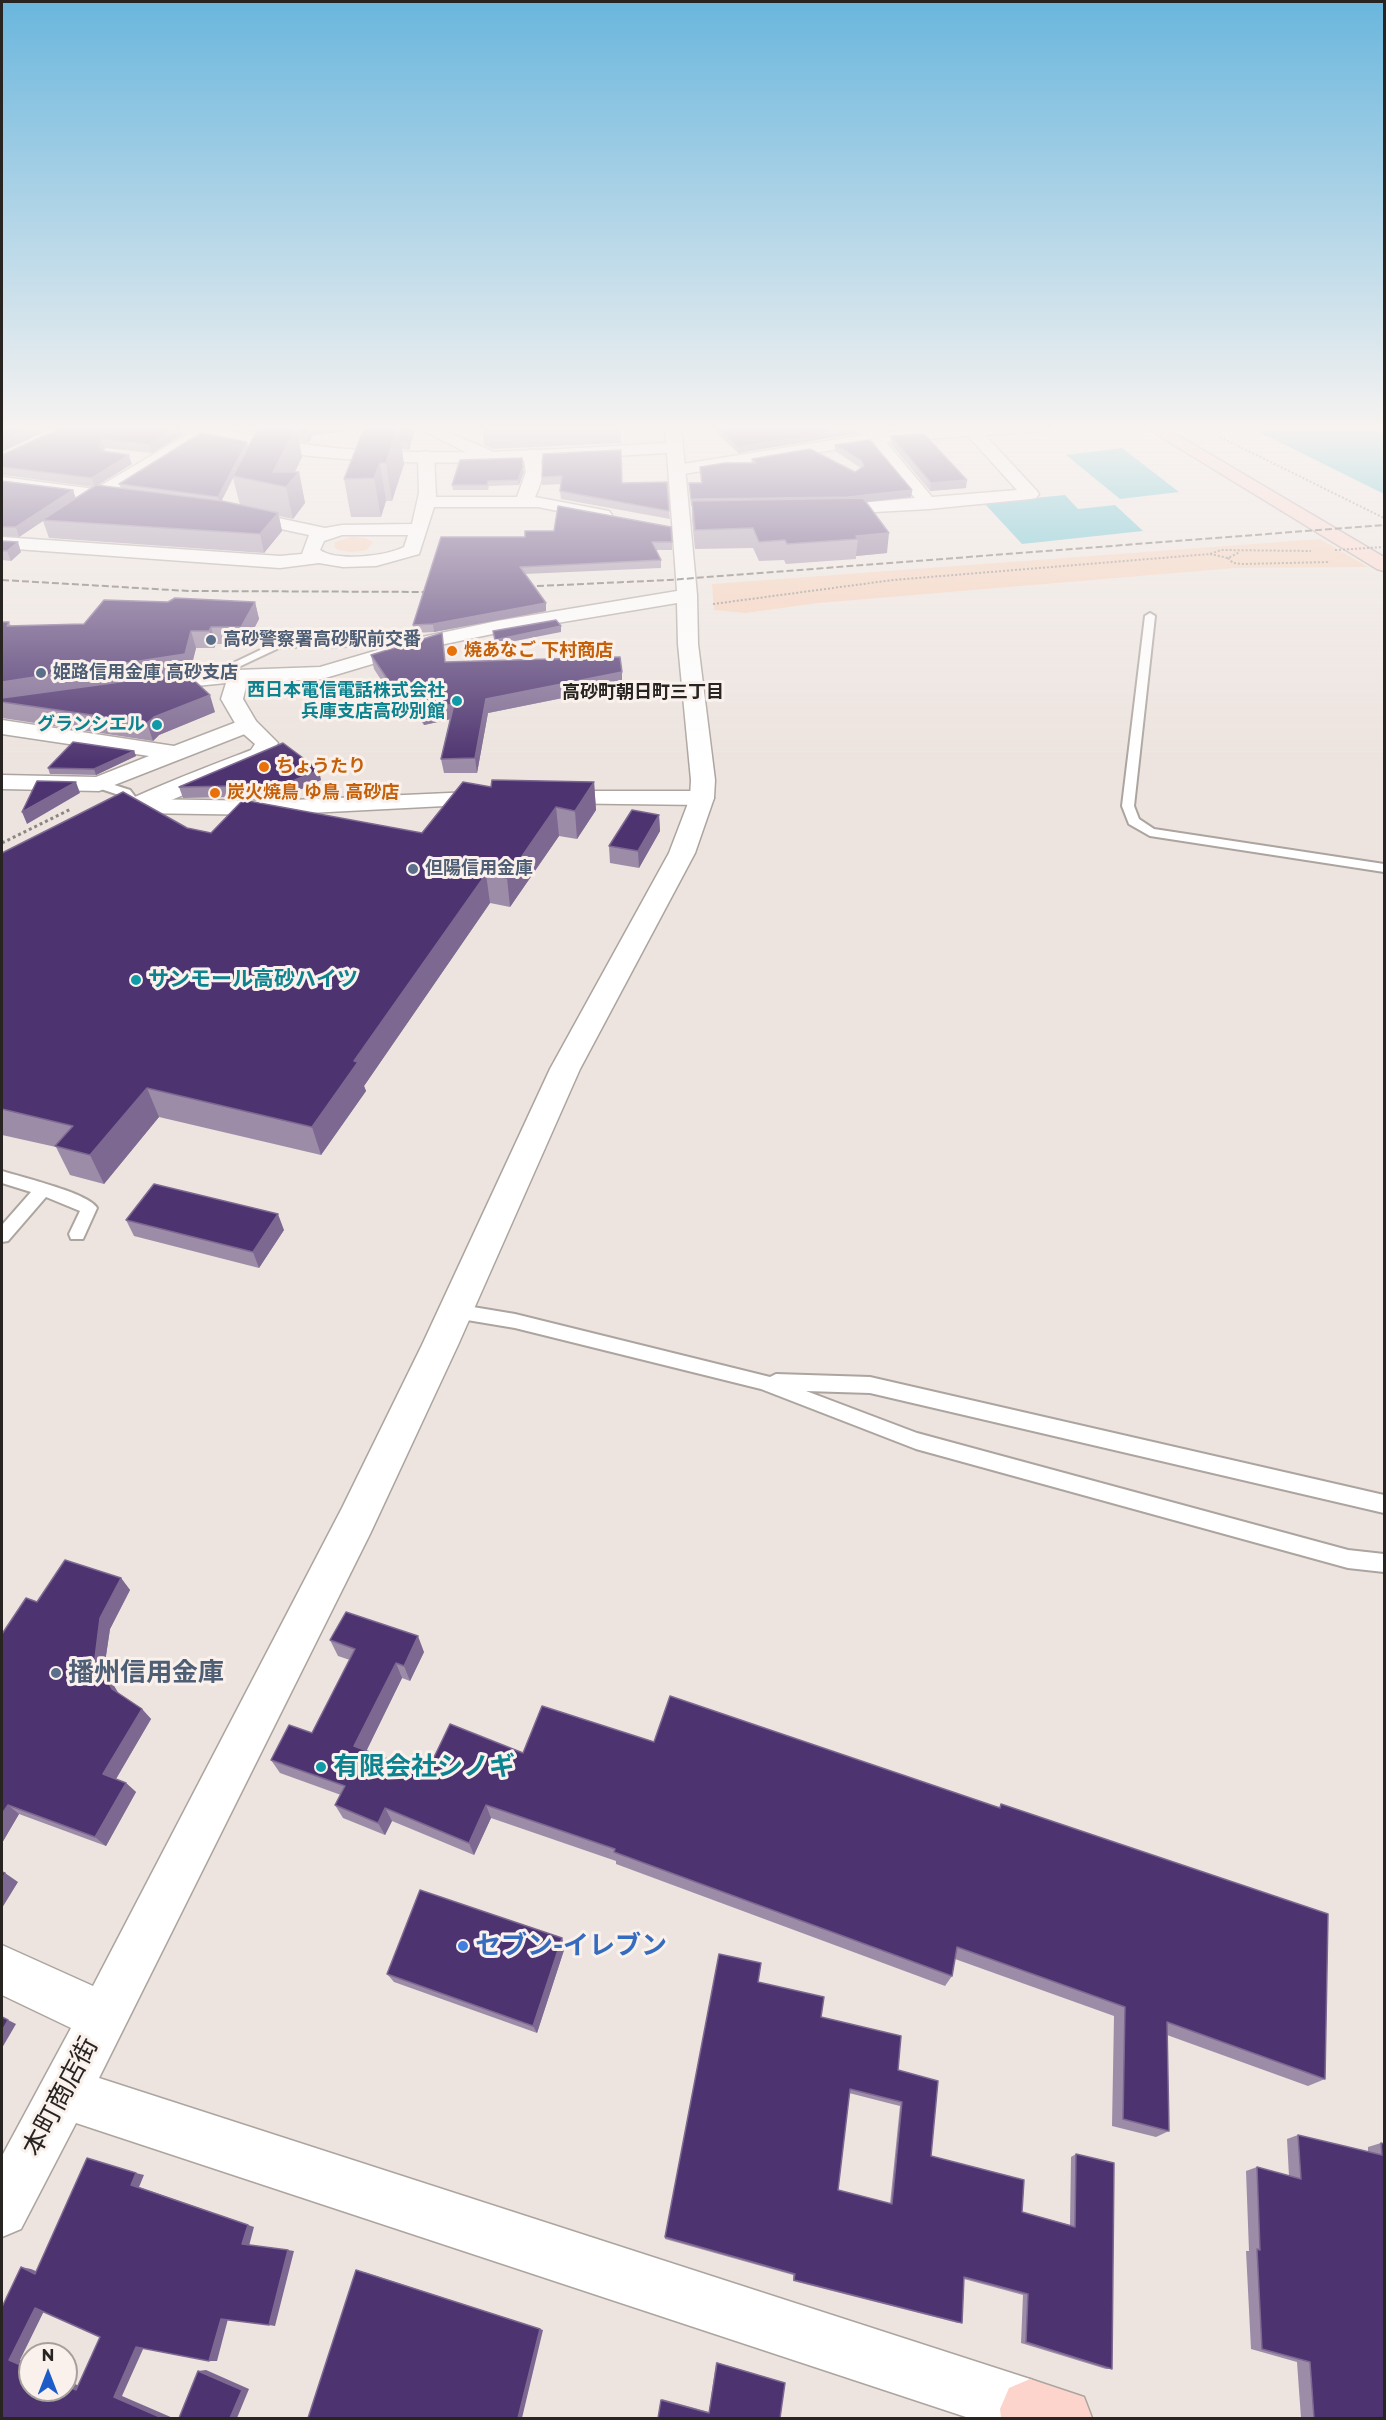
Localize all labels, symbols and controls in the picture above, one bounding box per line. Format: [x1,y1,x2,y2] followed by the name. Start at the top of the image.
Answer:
[223,629,421,651] place label: 高砂警察署高砂駅前交番
[204,633,218,647] marker: 高砂警察署高砂駅前交番
[464,640,613,662] place label: 焼あなご 下村商店
[445,644,459,658] marker: 焼あなご 下村商店
[53,662,238,684] place label: 姫路信用金庫 高砂支店
[34,666,48,680] marker: 姫路信用金庫 高砂支店
[247,680,445,722] place label: 西日本電信電話株式会社 兵庫支店高砂別館
[562,682,724,704] district label: 高砂町朝日町三丁目
[450,694,464,708] marker: 西日本電信電話株式会社 兵庫支店高砂別館
[37,714,145,736] place label: グランシエル
[150,718,164,732] marker: グランシエル
[276,756,366,778] place label: ちょうたり
[257,760,271,774] marker: ちょうたり
[227,782,399,804] place label: 炭火焼鳥 ゆ鳥 高砂店
[208,786,222,800] marker: 炭火焼鳥 ゆ鳥 高砂店
[425,858,533,880] place label: 但陽信用金庫
[406,862,420,876] marker: 但陽信用金庫
[148,967,358,993] place label: サンモール高砂ハイツ
[129,973,143,987] marker: サンモール高砂ハイツ
[68,1657,224,1689] place label: 播州信用金庫
[49,1666,63,1680] marker: 播州信用金庫
[333,1751,515,1783] place label: 有限会社シノギ
[314,1760,328,1774] marker: 有限会社シノギ
[475,1930,667,1962] place label: セブン-イレブン
[456,1939,470,1953] marker: セブン-イレブン
[17,2032,105,2162] street label: 本町商店街
[18,2342,78,2402] north arrow
[42,2346,54,2365] text: N

